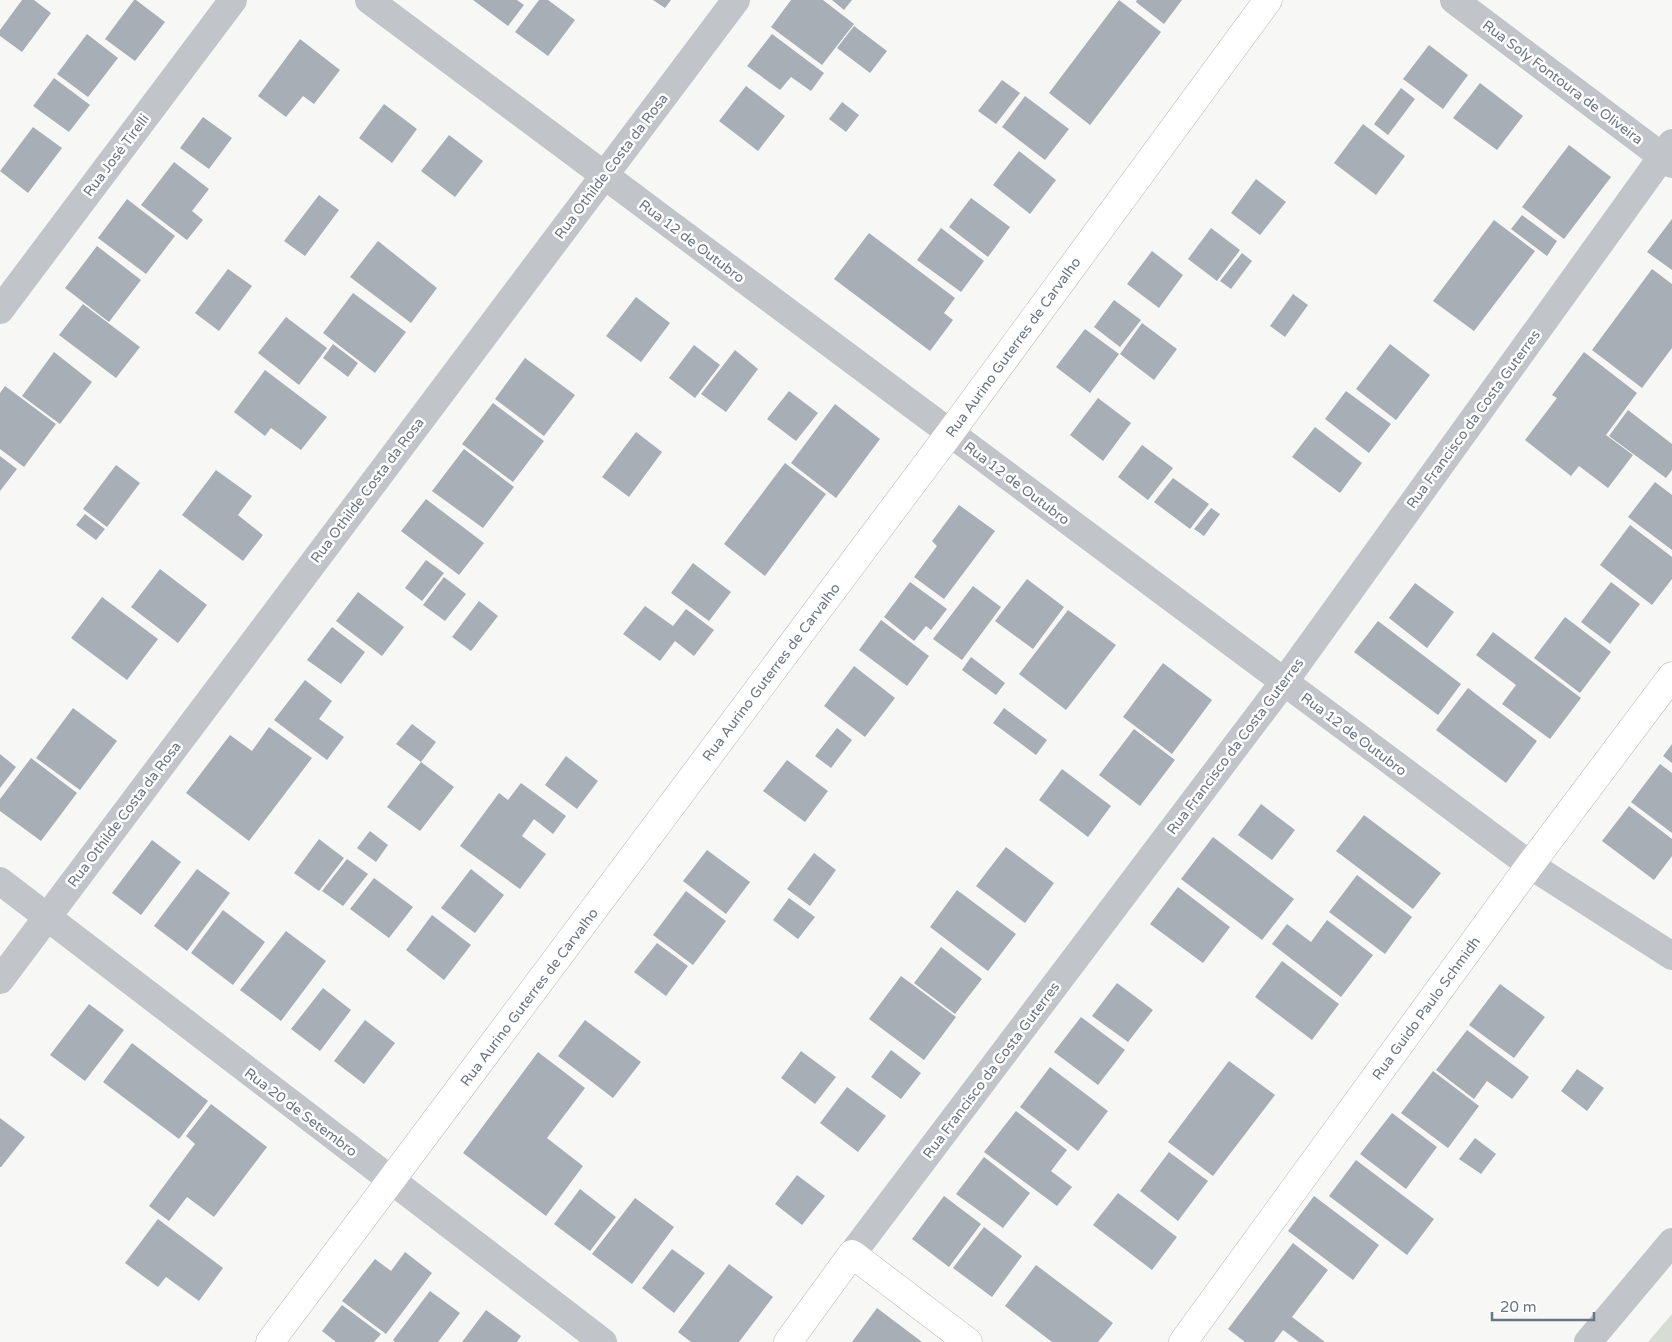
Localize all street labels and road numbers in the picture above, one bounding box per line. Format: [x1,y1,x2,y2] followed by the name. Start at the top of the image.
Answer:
[1479,17,1646,148] street label: Rua Soly Fontoura de Oliveira
[551,90,672,242] street label: Rua Othilde Costa da Rosa
[80,111,153,200] street label: Rua José Tirelli
[636,196,748,287] street label: Rua 12 de Outubro
[942,254,1084,441] street label: Rua Aurino Guterres de Carvalho
[1403,327,1544,512] street label: Rua Francisco da Costa Guterres
[307,414,428,566] street label: Rua Othilde Costa da Rosa
[961,438,1073,529] street label: Rua 12 de Outubro
[699,580,844,765] street label: Rua Aurino Guterres de Carvalho
[1163,655,1307,838] street label: Rua Francisco da Costa Guterres
[1298,689,1410,780] street label: Rua 12 de Outubro
[64,738,185,890] street label: Rua Othilde Costa da Rosa
[457,905,602,1090] street label: Rua Aurino Guterres de Carvalho
[1369,933,1484,1083] street label: Rua Guido Paulo Schmidh
[919,979,1063,1162] street label: Rua Francisco da Costa Guterres
[241,1064,360,1160] street label: Rua 20 de Setembro

